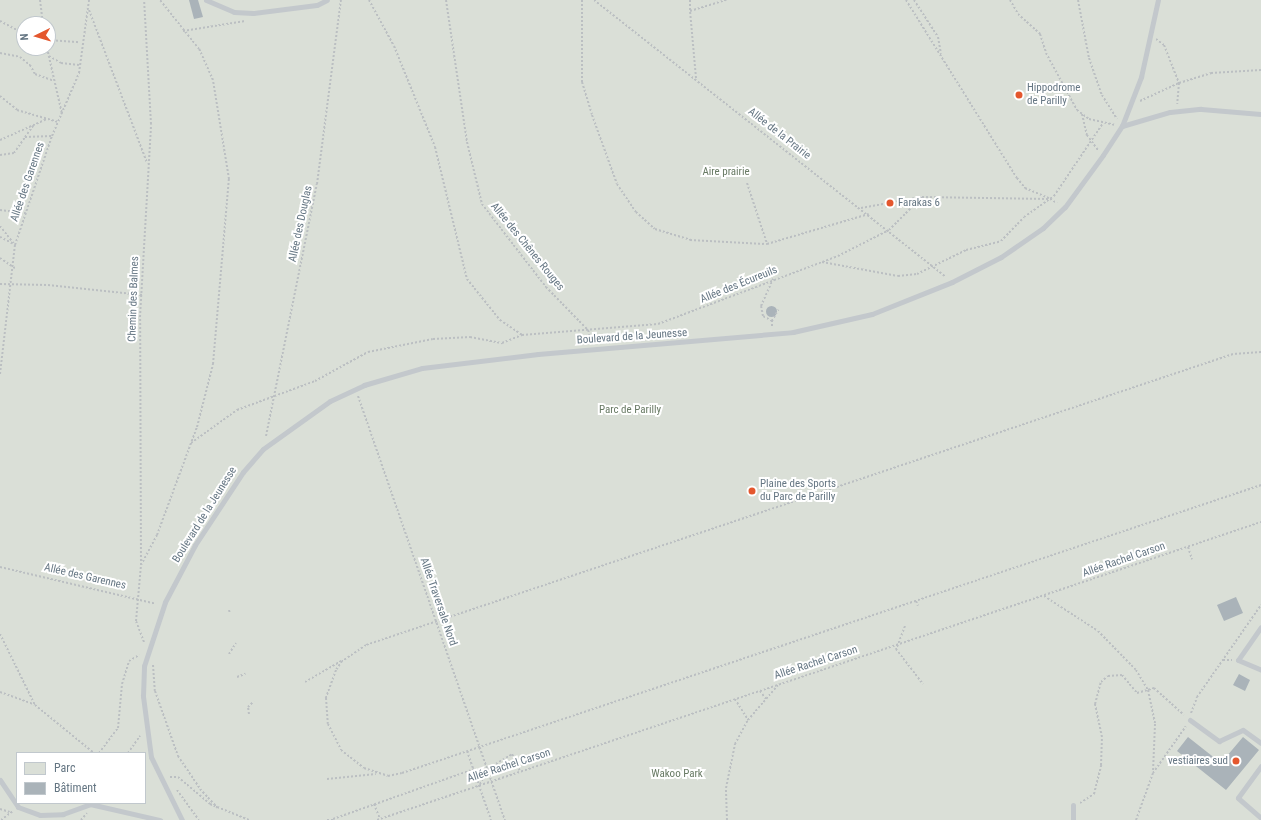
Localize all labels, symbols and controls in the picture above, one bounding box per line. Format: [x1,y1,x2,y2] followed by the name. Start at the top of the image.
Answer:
[16,16,56,56] north arrow
[18,33,31,41] text: N
[1027,82,1080,108] place label: Hippodrome de Parilly
[1014,90,1024,100] marker: Hippodrome de Parilly
[745,105,813,163] street label: Allée de la Prairie
[8,140,48,224] street label: Allée des Garennes
[702,165,750,179] park label: Aire prairie
[286,185,316,263] street label: Allée des Douglas
[898,196,940,210] place label: Farakas 6
[885,198,895,208] marker: Farakas 6
[487,200,567,294] street label: Allée des Chênes Rouges
[126,256,142,342] street label: Chemin des Balmes
[699,264,779,306] street label: Allée des Écureuils
[576,327,688,347] street label: Boulevard de la Jeunesse
[599,403,661,417] park label: Parc de Parilly
[170,465,240,565] street label: Boulevard de la Jeunesse
[760,478,836,504] place label: Plaine des Sports du Parc de Parilly
[747,486,757,496] marker: Plaine des Sports du Parc de Parilly
[1081,540,1167,580] street label: Allée Rachel Carson
[417,556,459,648] street label: Allée Traversale Nord
[43,561,127,593] street label: Allée des Garennes
[773,643,859,683] street label: Allée Rachel Carson
[466,746,552,786] street label: Allée Rachel Carson
[16,752,146,804] legend
[1168,754,1228,768] place label: vestiaires sud
[1231,756,1241,766] marker: vestiaires sud
[54,761,75,775] text: Parc
[651,767,703,781] park label: Wakoo Park
[54,781,97,795] text: Bâtiment

